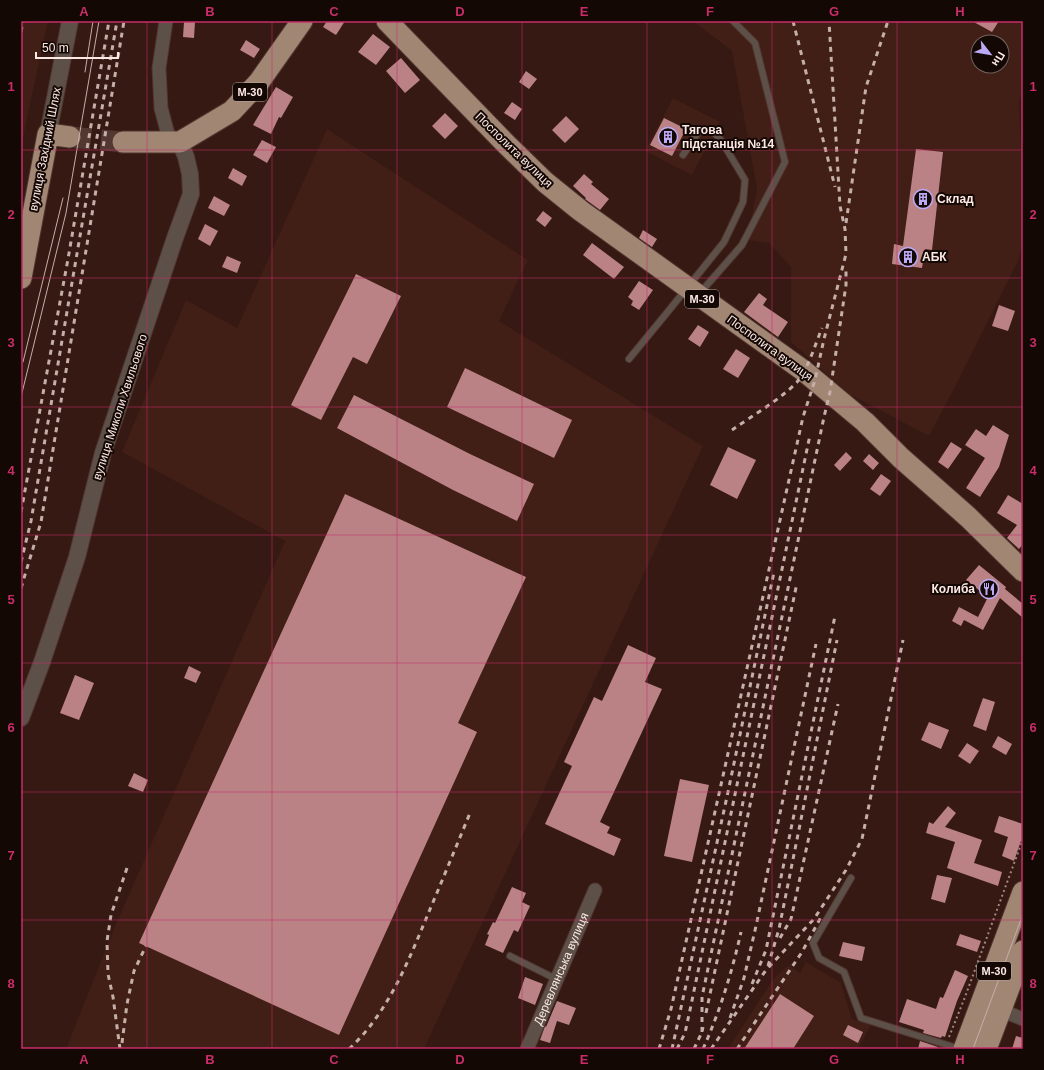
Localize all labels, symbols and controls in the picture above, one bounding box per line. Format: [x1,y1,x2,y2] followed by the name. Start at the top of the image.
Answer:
[79,4,89,19] text: A
[205,4,215,19] text: B
[329,4,339,19] text: C
[455,4,465,19] text: D
[580,4,589,19] text: E
[706,4,714,19] text: F
[829,4,839,19] text: G
[955,4,965,19] text: H
[36,34,118,60] scale bar
[970,34,1010,74] north arrow
[42,41,69,55] text: 50 m
[990,50,1007,68] text: Пн
[7,79,15,94] text: 1
[1029,79,1037,94] text: 1
[233,83,267,101] road number: М-30
[26,86,64,212] street label: вулиця Західний Шлях
[472,109,556,191] street label: Посполита вулиця
[682,123,775,151] place label: Тягова пiдстанцiя №14
[657,126,679,148] building icon: Тягова пiдстанцiя №14
[912,188,934,210] building icon: Склад
[937,192,974,206] place label: Склад
[7,207,15,222] text: 2
[1029,207,1037,222] text: 2
[897,246,919,268] building icon: АБК
[922,250,947,264] place label: АБК
[685,290,719,308] road number: М-30
[725,312,815,384] street label: Посполита вулиця
[90,332,150,482] street label: вулиця Миколи Хвильового
[7,335,15,350] text: 3
[1029,335,1037,350] text: 3
[7,463,15,478] text: 4
[1029,463,1037,478] text: 4
[978,578,1000,600] restaurant icon: Колиба
[932,582,975,596] place label: Колиба
[7,592,15,607] text: 5
[1029,592,1037,607] text: 5
[7,720,15,735] text: 6
[1029,720,1037,735] text: 6
[7,848,15,863] text: 7
[1029,848,1037,863] text: 7
[531,911,591,1028] street label: Деревлянська вулиця
[977,962,1011,980] road number: М-30
[7,976,15,991] text: 8
[1029,976,1037,991] text: 8
[79,1052,89,1067] text: A
[205,1052,215,1067] text: B
[329,1052,339,1067] text: C
[455,1052,465,1067] text: D
[580,1052,589,1067] text: E
[706,1052,714,1067] text: F
[829,1052,839,1067] text: G
[955,1052,965,1067] text: H

